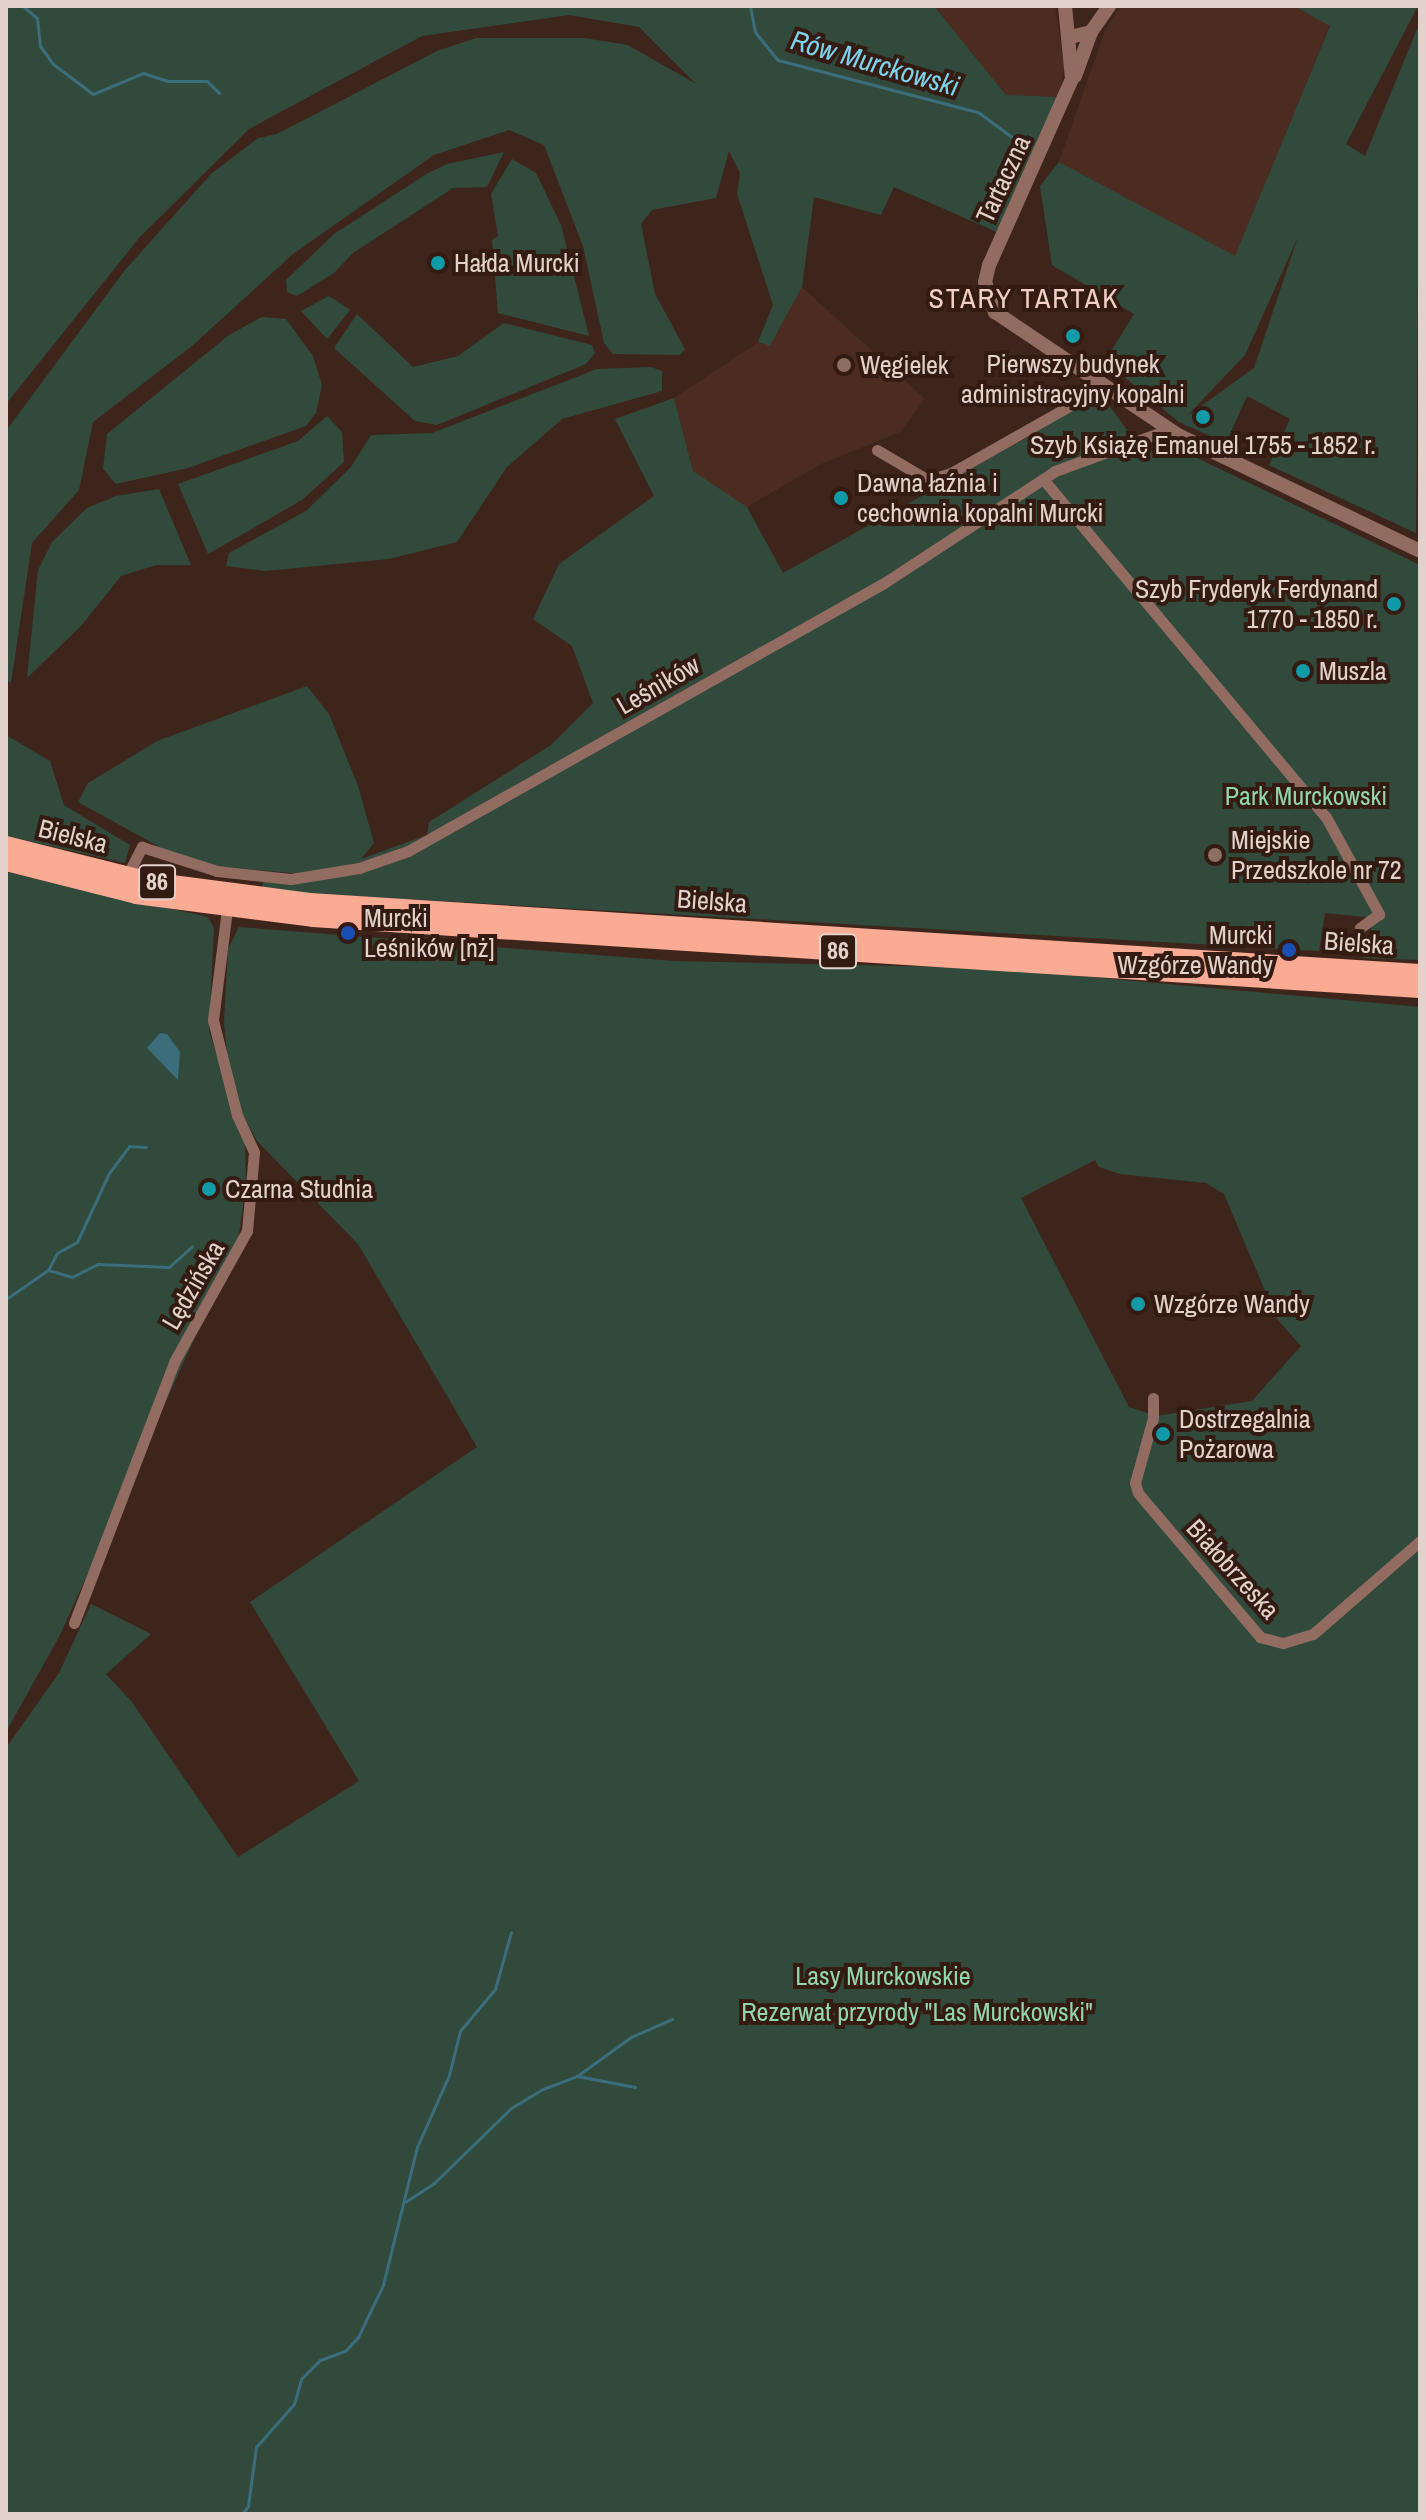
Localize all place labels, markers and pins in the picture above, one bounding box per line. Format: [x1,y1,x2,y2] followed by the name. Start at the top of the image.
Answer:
[454,247,580,279] place label: Hałda Murcki
[429,254,447,272] marker: Hałda Murcki
[1064,327,1082,345] marker: Pierwszy budynek administracyjny kopalni
[961,348,1185,410] place label: Pierwszy budynek administracyjny kopalni
[860,349,949,381] place label: Węgielek
[835,356,853,374] marker: Węgielek
[1194,408,1212,426] marker: Szyb Książę Emanuel 1755 - 1852 r.
[1030,429,1376,461] place label: Szyb Książę Emanuel 1755 - 1852 r.
[857,467,1103,528] place label: Dawna łaźnia i cechownia kopalni Murcki
[832,489,850,507] marker: Dawna łaźnia i cechownia kopalni Murcki
[1135,573,1378,634] place label: Szyb Fryderyk Ferdynand 1770 - 1850 r.
[1385,595,1403,613] marker: Szyb Fryderyk Ferdynand 1770 - 1850 r.
[1319,655,1387,687] place label: Muszla
[1294,662,1312,680] marker: Muszla
[1231,824,1402,886] place label: Miejskie Przedszkole nr 72
[1206,846,1224,864] marker: Miejskie Przedszkole nr 72
[364,902,494,964] place label: Murcki Leśników [nż]
[1117,919,1273,980] place label: Murcki Wzgórze Wandy
[339,924,357,942] marker: Murcki Leśników [nż]
[1280,941,1298,959] marker: Murcki Wzgórze Wandy
[225,1173,373,1205] place label: Czarna Studnia
[200,1180,218,1198] marker: Czarna Studnia
[1154,1288,1310,1320] place label: Wzgórze Wandy
[1129,1295,1147,1313] marker: Wzgórze Wandy
[1179,1403,1311,1464] place label: Dostrzegalnia Pożarowa
[1154,1425,1172,1443] marker: Dostrzegalnia Pożarowa

